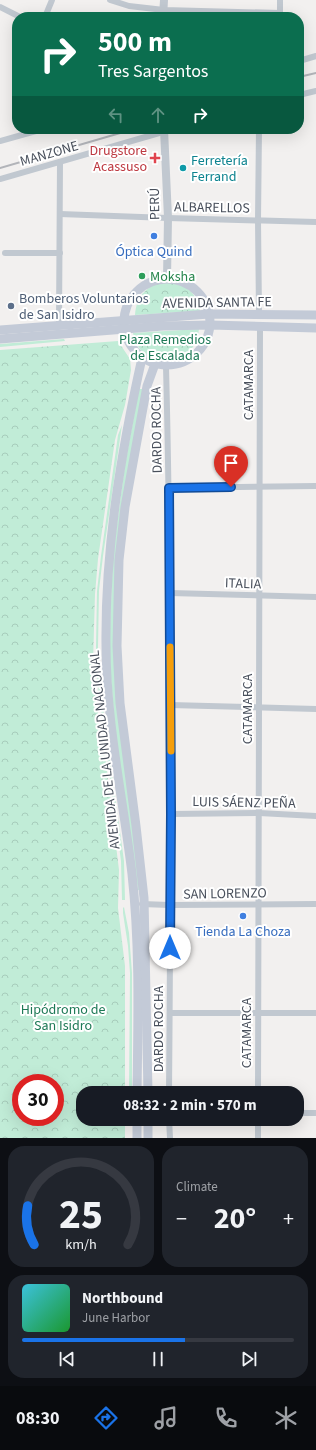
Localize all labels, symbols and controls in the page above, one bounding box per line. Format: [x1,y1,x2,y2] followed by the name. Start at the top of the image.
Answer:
[98,22,172,62] text: 500 m
[32,28,84,80] icon: right
[98,59,208,84] text: Tres Sargentos
[105,104,127,126] icon: left
[147,104,169,126] icon: ahead
[189,104,211,126] icon: right
[18,136,81,172] street label: MANZONE
[89,141,147,177] place label: Drugstore Acassuso
[191,151,248,187] place label: Ferretería Ferrand
[150,153,160,163] marker: Drugstore Acassuso
[178,163,188,173] marker: Ferretería Ferrand
[145,188,165,220] street label: PERÚ
[174,197,250,219] street label: ALBARELLOS
[149,231,159,241] marker: Óptica Quind
[116,242,192,262] place label: Óptica Quind
[150,267,195,287] place label: Moksha
[137,271,147,281] marker: Moksha
[19,289,149,325] place label: Bomberos Voluntarios de San Isidro
[162,292,272,314] street label: AVENIDA SANTA FE
[6,301,16,311] marker: Bomberos Voluntarios de San Isidro
[119,330,211,366] park label: Plaza Remedios de Escalada
[239,349,259,420] street label: CATAMARCA
[146,386,168,474] street label: DARDO ROCHA
[214,446,248,487] pin
[220,452,242,474] icon: arrive
[224,573,262,595] street label: ITALIA
[85,649,125,850] street label: AVENIDA DE LA UNIDAD NACIONAL
[238,673,258,744] street label: CATAMARCA
[192,792,296,814] street label: LUIS SÁENZ PEÑA
[183,883,267,905] street label: SAN LORENZO
[238,911,248,921] marker: Tienda La Choza
[195,922,291,942] place label: Tienda La Choza
[149,927,191,969] position arrow
[149,985,169,1072] street label: DARDO ROCHA
[237,997,257,1068] street label: CATAMARCA
[21,1000,105,1036] park label: Hipódromo de San Isidro
[12,1074,64,1126] speed limit sign: 30
[123,1095,257,1116] text: 08:32 · 2 min · 570 m
[176,1178,218,1196] text: Climate
[59,1184,103,1244] text: 25
[214,1197,256,1240] text: 20°
[176,1203,187,1235] text: −
[283,1203,294,1235] text: +
[65,1233,97,1254] text: km/h
[82,1288,163,1309] text: Northbound
[82,1309,150,1327] text: June Harbor
[56,1348,78,1370] icon: previous
[147,1348,169,1370] icon: pause
[238,1348,260,1370] icon: next
[92,1404,120,1432] icon: directions
[152,1404,180,1432] icon: music
[212,1404,240,1432] icon: phone
[272,1404,300,1432] icon: climate
[16,1406,59,1431] text: 08:30

